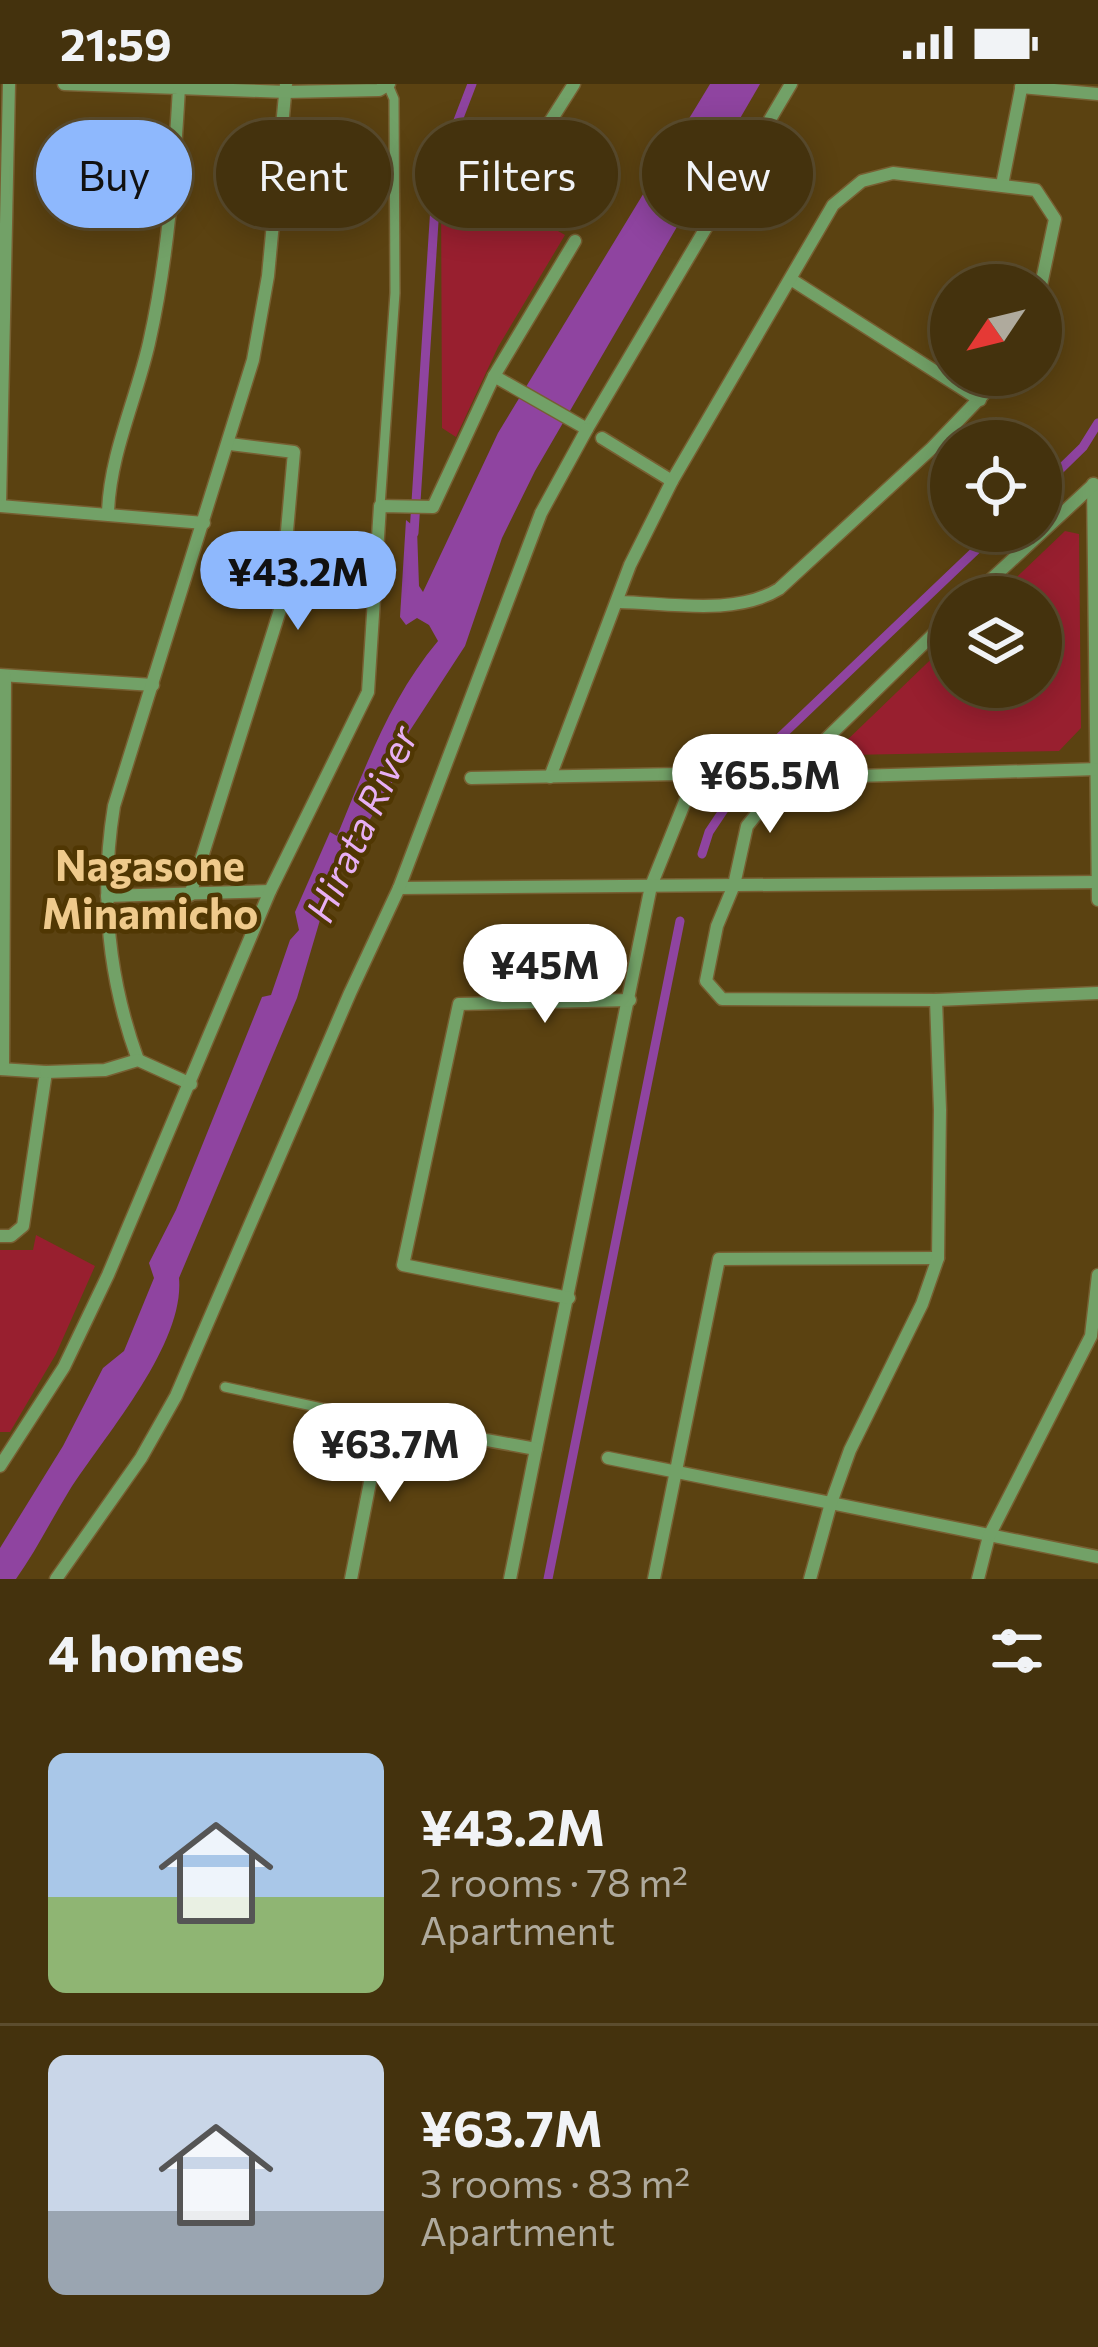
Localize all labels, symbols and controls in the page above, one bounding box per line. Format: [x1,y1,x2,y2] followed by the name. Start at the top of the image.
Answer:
[60,15,172,70] text: 21:59
[36,120,192,228] chip: Buy
[216,120,391,228] chip: Rent
[415,120,618,228] chip: Filters
[642,120,813,228] chip: New
[930,264,1062,396] north arrow
[930,264,1062,708] map controls
[930,420,1062,552] button: locate
[200,531,396,633] pin: ¥43.2M
[227,546,369,594] text: ¥43.2M
[930,576,1062,708] button: layers
[294,716,427,929] water label: Hirata River
[672,734,868,836] pin: ¥65.5M
[699,749,841,797] text: ¥65.5M
[42,838,258,938] district label: Nagasone Minamicho
[474,924,616,1026] pin: ¥45M
[490,939,600,987] text: ¥45M
[292,1403,488,1505] pin: ¥63.7M
[320,1418,460,1466] text: ¥63.7M
[984,1618,1050,1684] icon: filters
[48,1620,244,1683] text: 4 homes
[420,1794,605,1857] text: ¥43.2M
[144,1801,288,1945] icon: home
[420,1857,688,1905] text: 2 rooms · 78 m²
[420,1905,615,1953] text: Apartment
[420,2095,603,2158] text: ¥63.7M
[144,2103,288,2247] icon: home
[420,2158,690,2206] text: 3 rooms · 83 m²
[420,2206,615,2254] text: Apartment

